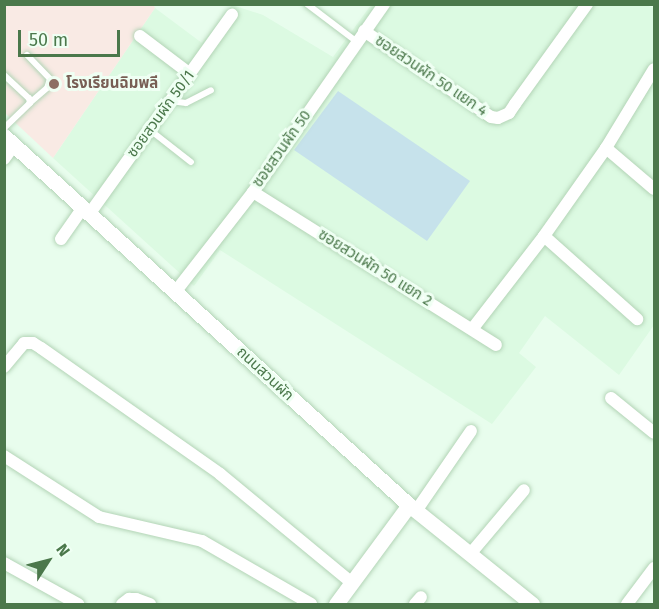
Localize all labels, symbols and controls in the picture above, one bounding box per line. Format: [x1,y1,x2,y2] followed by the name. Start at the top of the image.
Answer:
[21,18,123,56] scale bar
[29,29,68,51] text: 50 m
[371,32,491,120] street label: ซอยสวนผัก 50 แยก 4
[123,67,199,161] street label: ซอยสวนผัก 50/1
[66,75,158,93] place label: โรงเรียนฉิมพลี
[47,77,61,91] marker: โรงเรียนฉิมพลี
[249,107,315,191] street label: ซอยสวนผัก 50
[315,226,435,310] street label: ซอยสวนผัก 50 แยก 2
[233,343,297,405] street label: ถนนสวนผัก
[18,531,78,591] north arrow
[52,540,74,560] text: N

